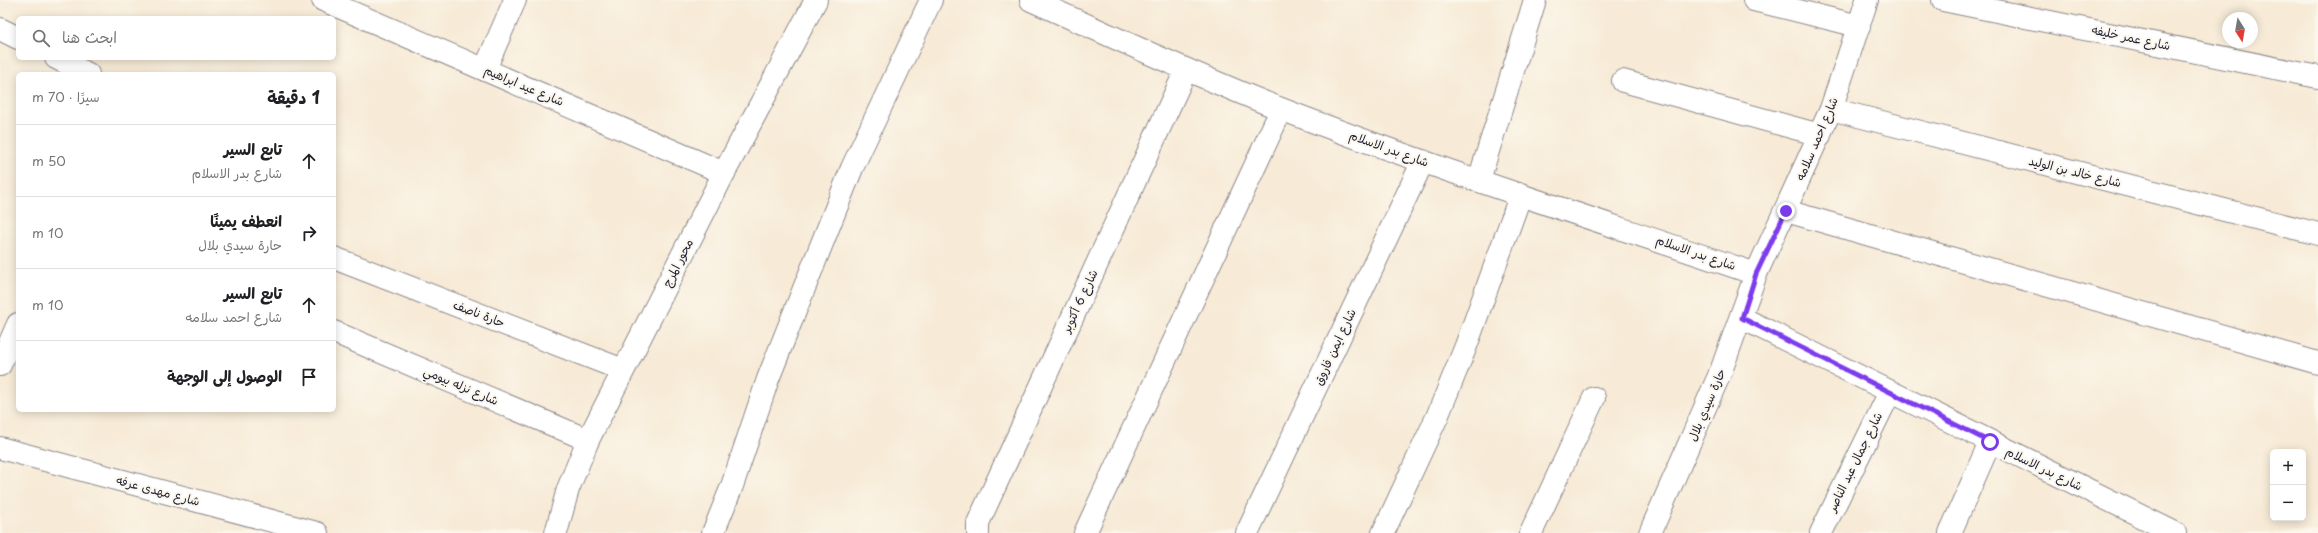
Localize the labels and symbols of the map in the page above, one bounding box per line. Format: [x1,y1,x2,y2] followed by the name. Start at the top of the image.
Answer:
[2222,12,2258,48] north arrow
[2090,20,2172,55] street label: شارع عمر خليفه
[481,60,567,111] street label: شارع عيد ابراهيم
[1790,94,1843,184] street label: شارع احمد سلامه
[1347,125,1432,172] street label: شارع بدر الاسلام
[2027,151,2123,192] street label: شارع خالد بن الوليد
[1777,202,1795,220] route end
[1654,230,1739,275] street label: شارع بدر الاسلام
[657,235,698,290] street label: محور المرج
[1056,266,1102,336] street label: شارع 6 أكتوبر
[451,295,508,331] street label: حارة ناصف
[1308,305,1361,388] street label: شارع ايمن فاروق
[420,361,502,412] street label: شارع نزله بيومي
[1683,365,1730,444] street label: حارة سيدي بلال
[1822,409,1887,516] street label: شارع جمال عبد الناصر
[1981,433,1999,451] route start
[2003,442,2086,495] street label: شارع بدر الاسلام
[114,470,202,511] street label: شارع مهدى عرفه

